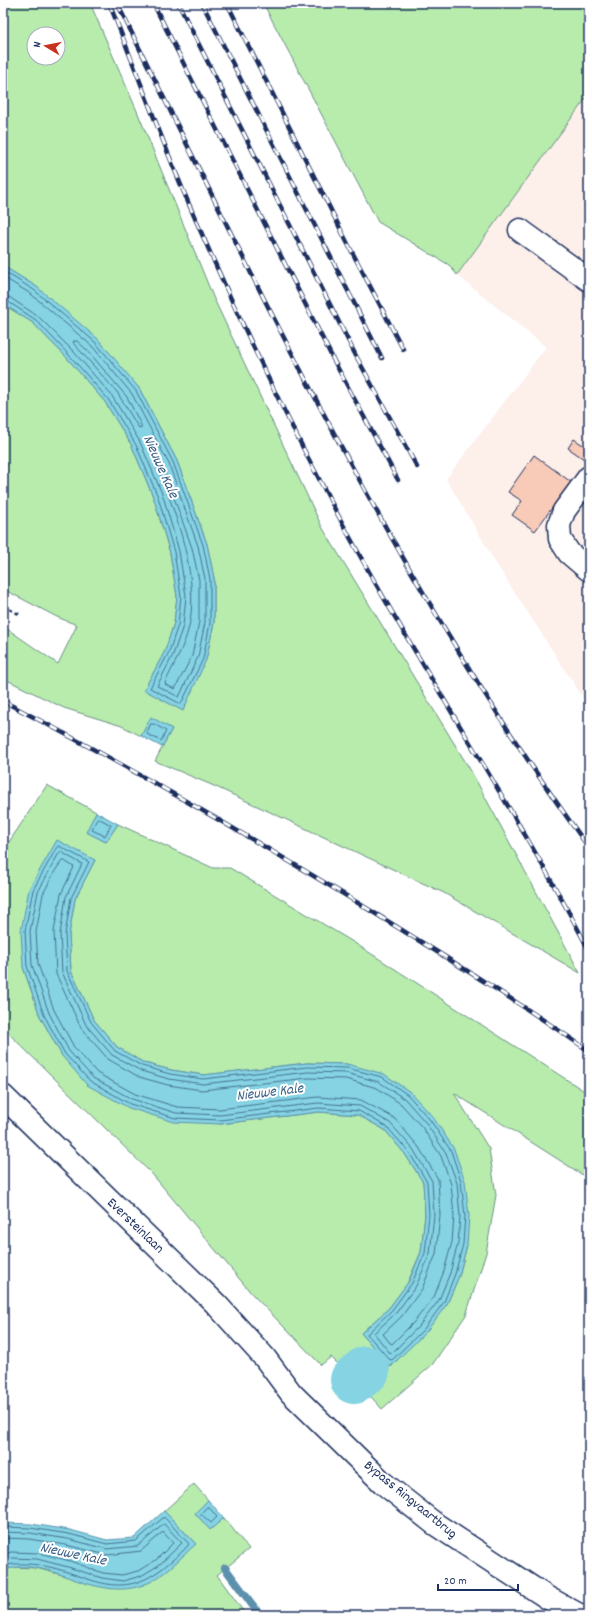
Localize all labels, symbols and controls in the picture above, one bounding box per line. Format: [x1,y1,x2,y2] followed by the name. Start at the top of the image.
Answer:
[26,26,66,66] north arrow
[30,40,47,49] text: N
[136,432,184,503] water label: Nieuwe Kale
[235,1078,306,1108] water label: Nieuwe Kale
[102,1194,168,1258] street label: Eversteinlaan
[359,1456,461,1544] street label: Bypass Ringvaartbrug
[38,1537,109,1573] water label: Nieuwe Kale
[438,1566,518,1592] scale bar
[444,1573,467,1590] text: 20 m

